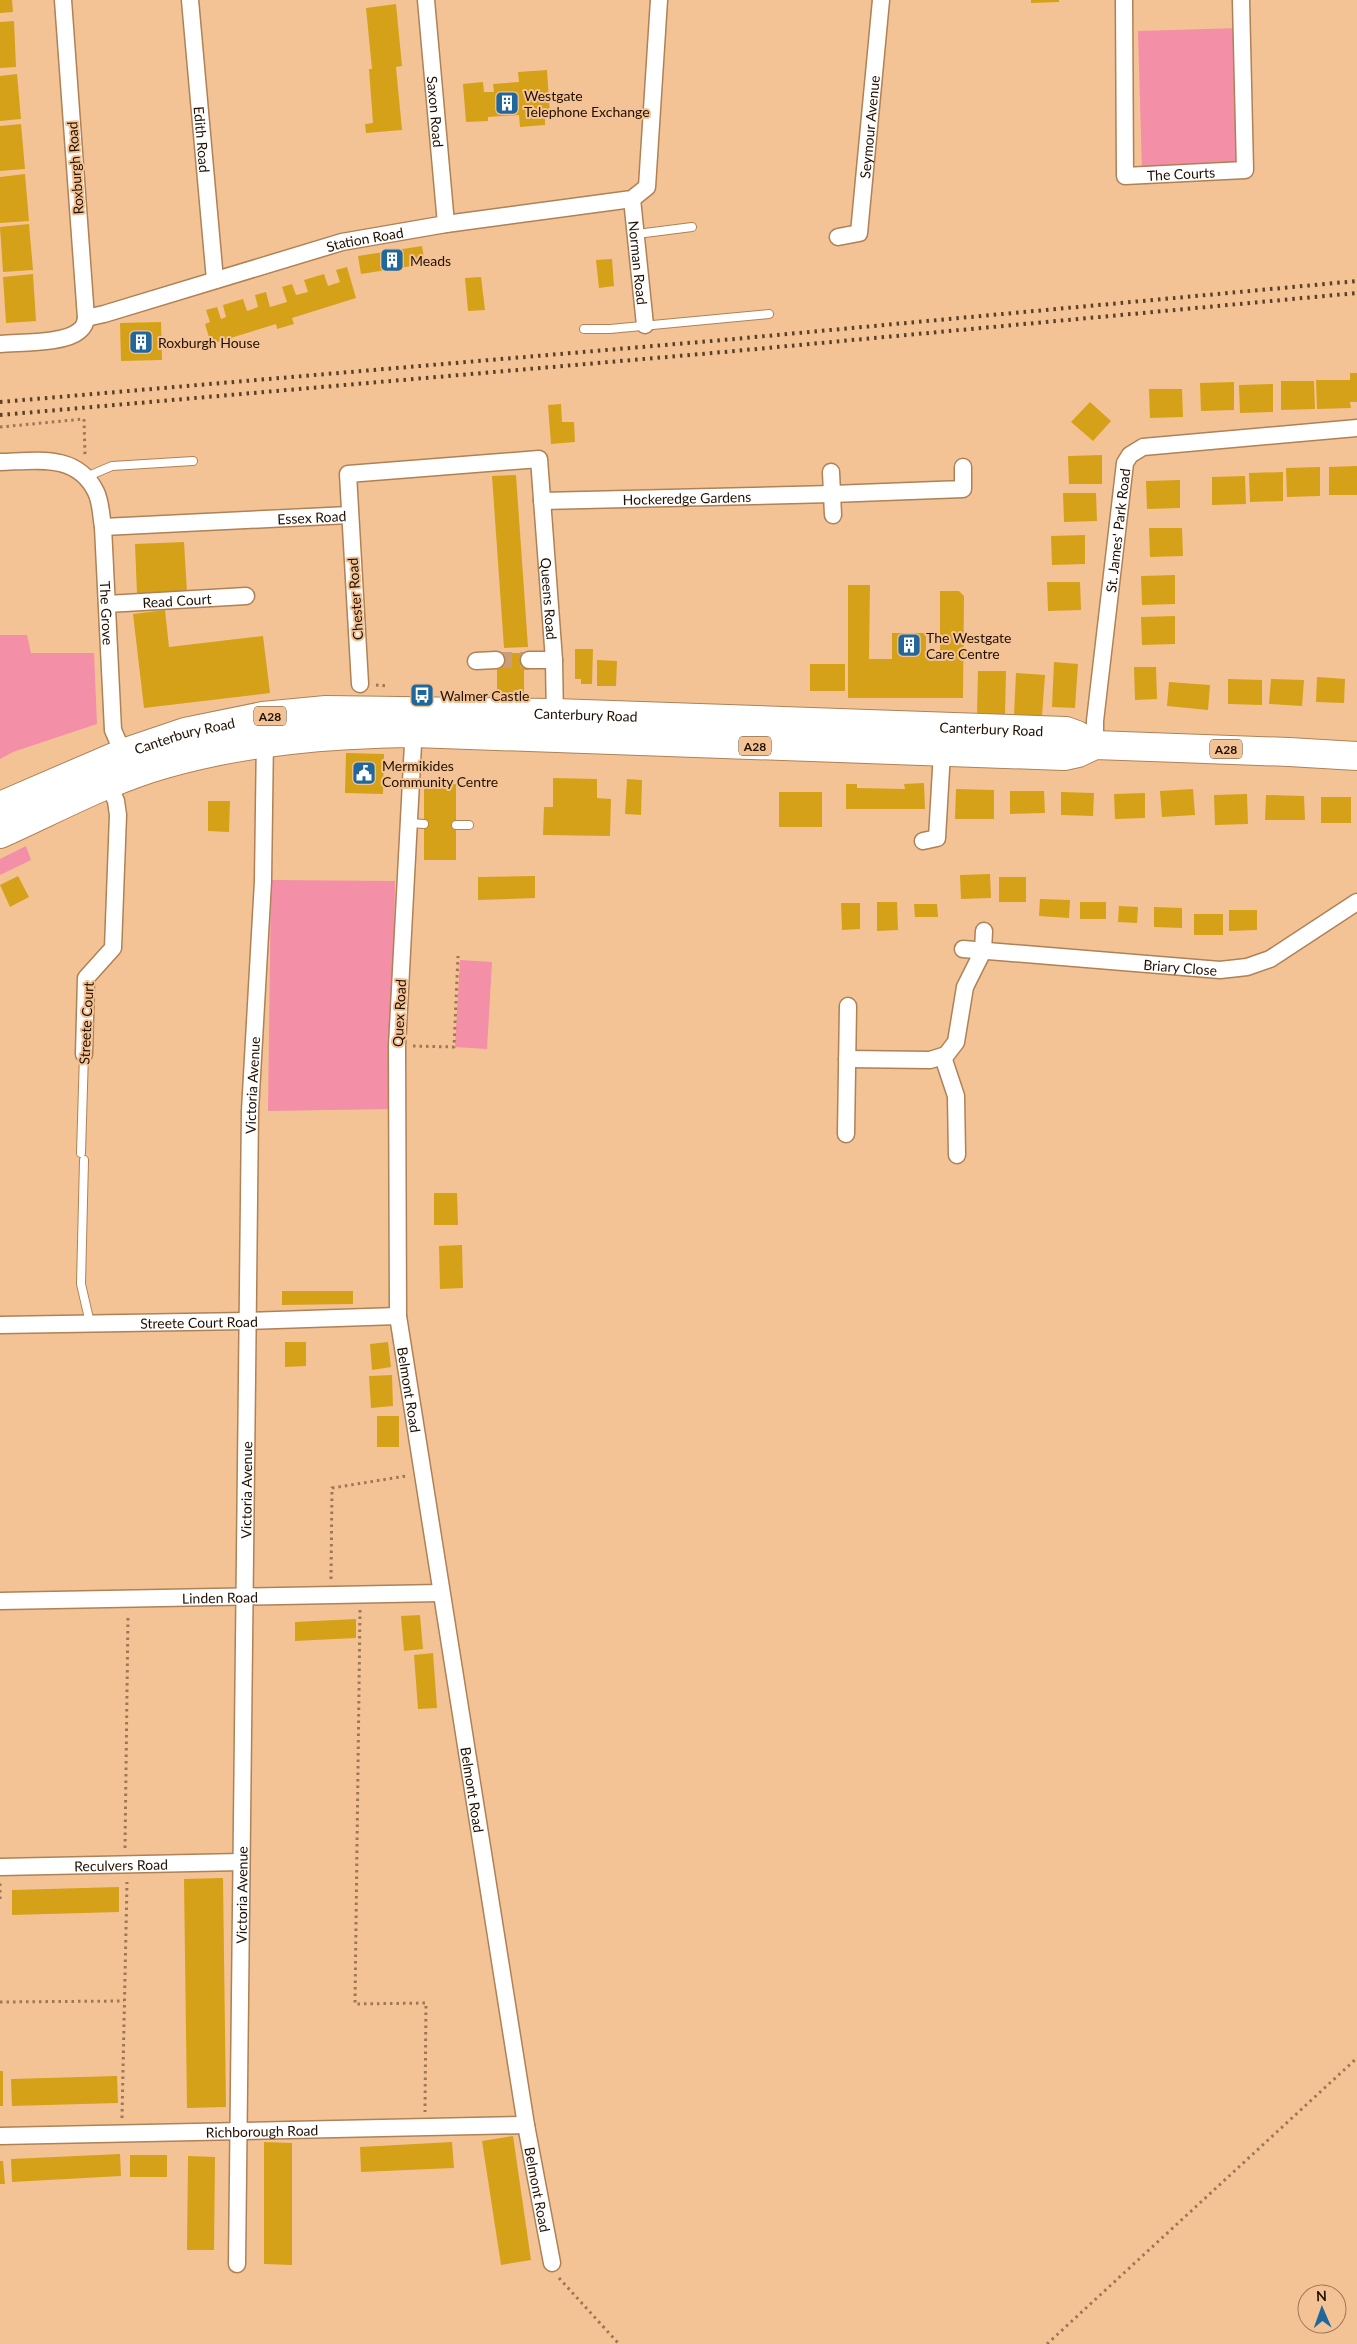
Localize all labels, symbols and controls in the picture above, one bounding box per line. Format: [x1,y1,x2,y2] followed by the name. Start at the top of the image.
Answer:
[856,74,882,179] street label: Seymour Avenue
[424,75,448,148] street label: Saxon Road
[524,87,650,120] place label: Westgate Telephone Exchange
[494,90,520,116] building icon: Westgate Telephone Exchange
[191,106,214,173] street label: Edith Road
[63,121,87,215] street label: Roxburgh Road
[1146,163,1215,183] street label: The Courts
[626,220,651,306] street label: Norman Road
[324,223,405,255] street label: Station Road
[379,247,405,273] building icon: Meads
[410,252,451,269] place label: Meads
[128,329,154,355] building icon: Roxburgh House
[158,334,260,351] place label: Roxburgh House
[1102,467,1133,593] street label: St. James' Park Road
[622,487,751,508] street label: Hockeredge Gardens
[277,507,347,527] street label: Essex Road
[344,557,366,641] street label: Chester Road
[538,557,561,640] street label: Queens Road
[97,581,117,645] street label: The Grove
[142,590,212,610] street label: Read Court
[926,629,1011,662] place label: The Westgate Care Centre
[896,632,922,658] building icon: The Westgate Care Centre
[409,682,435,708] bus stop icon: Walmer Castle
[440,687,529,704] place label: Walmer Castle
[534,704,638,724] street label: Canterbury Road
[254,706,286,726] road number: A28
[132,714,236,757] street label: Canterbury Road
[939,718,1044,739] street label: Canterbury Road
[739,736,771,756] road number: A28
[1210,740,1242,759] road number: A28
[382,757,498,790] place label: Mermikides Community Centre
[351,760,377,786] public building icon: Mermikides Community Centre
[1143,955,1218,978] street label: Briary Close
[389,979,409,1047] street label: Quex Road
[75,981,97,1065] street label: Streete Court
[241,1036,263,1134] street label: Victoria Avenue
[140,1312,258,1331] street label: Streete Court Road
[394,1346,425,1434] street label: Belmont Road
[237,1441,255,1539] street label: Victoria Avenue
[182,1588,258,1606] street label: Linden Road
[458,1746,488,1834] street label: Belmont Road
[232,1846,250,1944] street label: Victoria Avenue
[74,1855,168,1874] street label: Reculvers Road
[205,2121,318,2140] street label: Richborough Road
[522,2145,554,2233] street label: Belmont Road
[1297,2284,1347,2334] north arrow
[1316,2287,1327,2304] text: N

